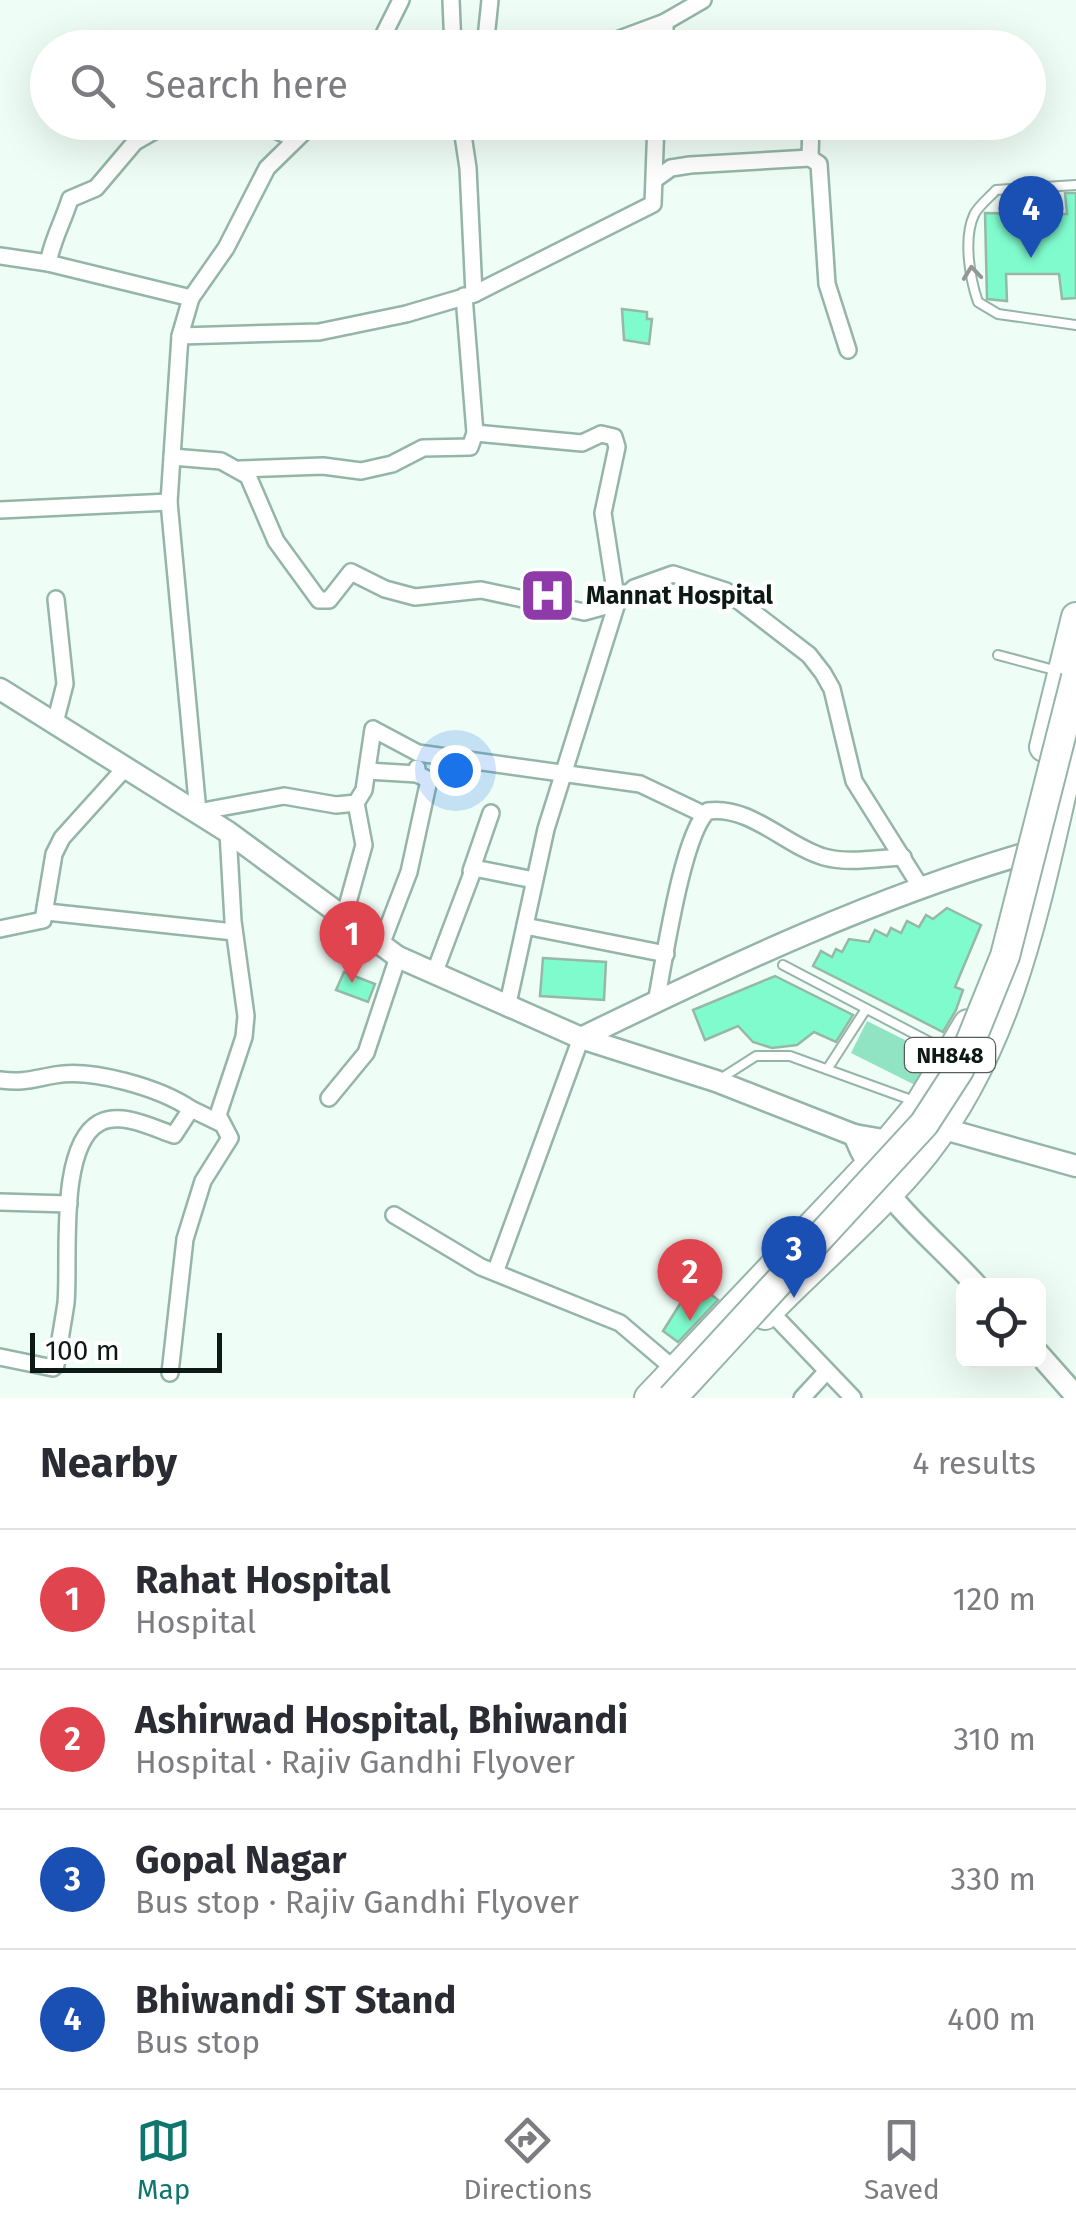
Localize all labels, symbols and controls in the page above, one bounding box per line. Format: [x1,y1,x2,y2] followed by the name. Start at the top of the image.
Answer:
[30,30,1046,140] search box
[65,58,120,113] icon: search
[145,62,348,108] text: Search here
[998,176,1064,258] pin: 4
[962,264,983,280] one-way arrow
[517,566,577,626] hospital icon: Mannat Hospital
[586,581,774,611] place label: Mannat Hospital
[430,745,481,796] your location
[320,900,384,983] pin: 1
[905,1038,995,1072] road number: NH848
[762,1216,826,1298] pin: 3
[658,1238,722,1321] pin: 2
[956,1278,1046,1368] map controls
[956,1278,1046,1368] button: locate
[30,1328,222,1372] scale bar
[45,1334,120,1367] text: 100 m
[40,1438,177,1488] text: Nearby
[912,1444,1036,1482] text: 4 results
[135,1557,391,1603] text: Rahat Hospital
[65,1580,80,1618] text: 1
[953,1580,1036,1618] text: 120 m
[135,1603,256,1641] text: Hospital
[135,1697,628,1743] text: Ashirwad Hospital, Bhiwandi
[64,1720,81,1758] text: 2
[953,1720,1036,1758] text: 310 m
[135,1743,575,1781] text: Hospital · Rajiv Gandhi Flyover
[135,1837,347,1883] text: Gopal Nagar
[64,1860,81,1898] text: 3
[950,1860,1036,1898] text: 330 m
[135,1883,579,1921] text: Bus stop · Rajiv Gandhi Flyover
[135,1977,456,2023] text: Bhiwandi ST Stand
[63,2000,82,2038] text: 4
[947,2000,1036,2038] text: 400 m
[135,2023,260,2061] text: Bus stop
[136,2113,191,2206] tab: Map
[463,2113,592,2206] tab: Directions
[864,2113,940,2206] tab: Saved

